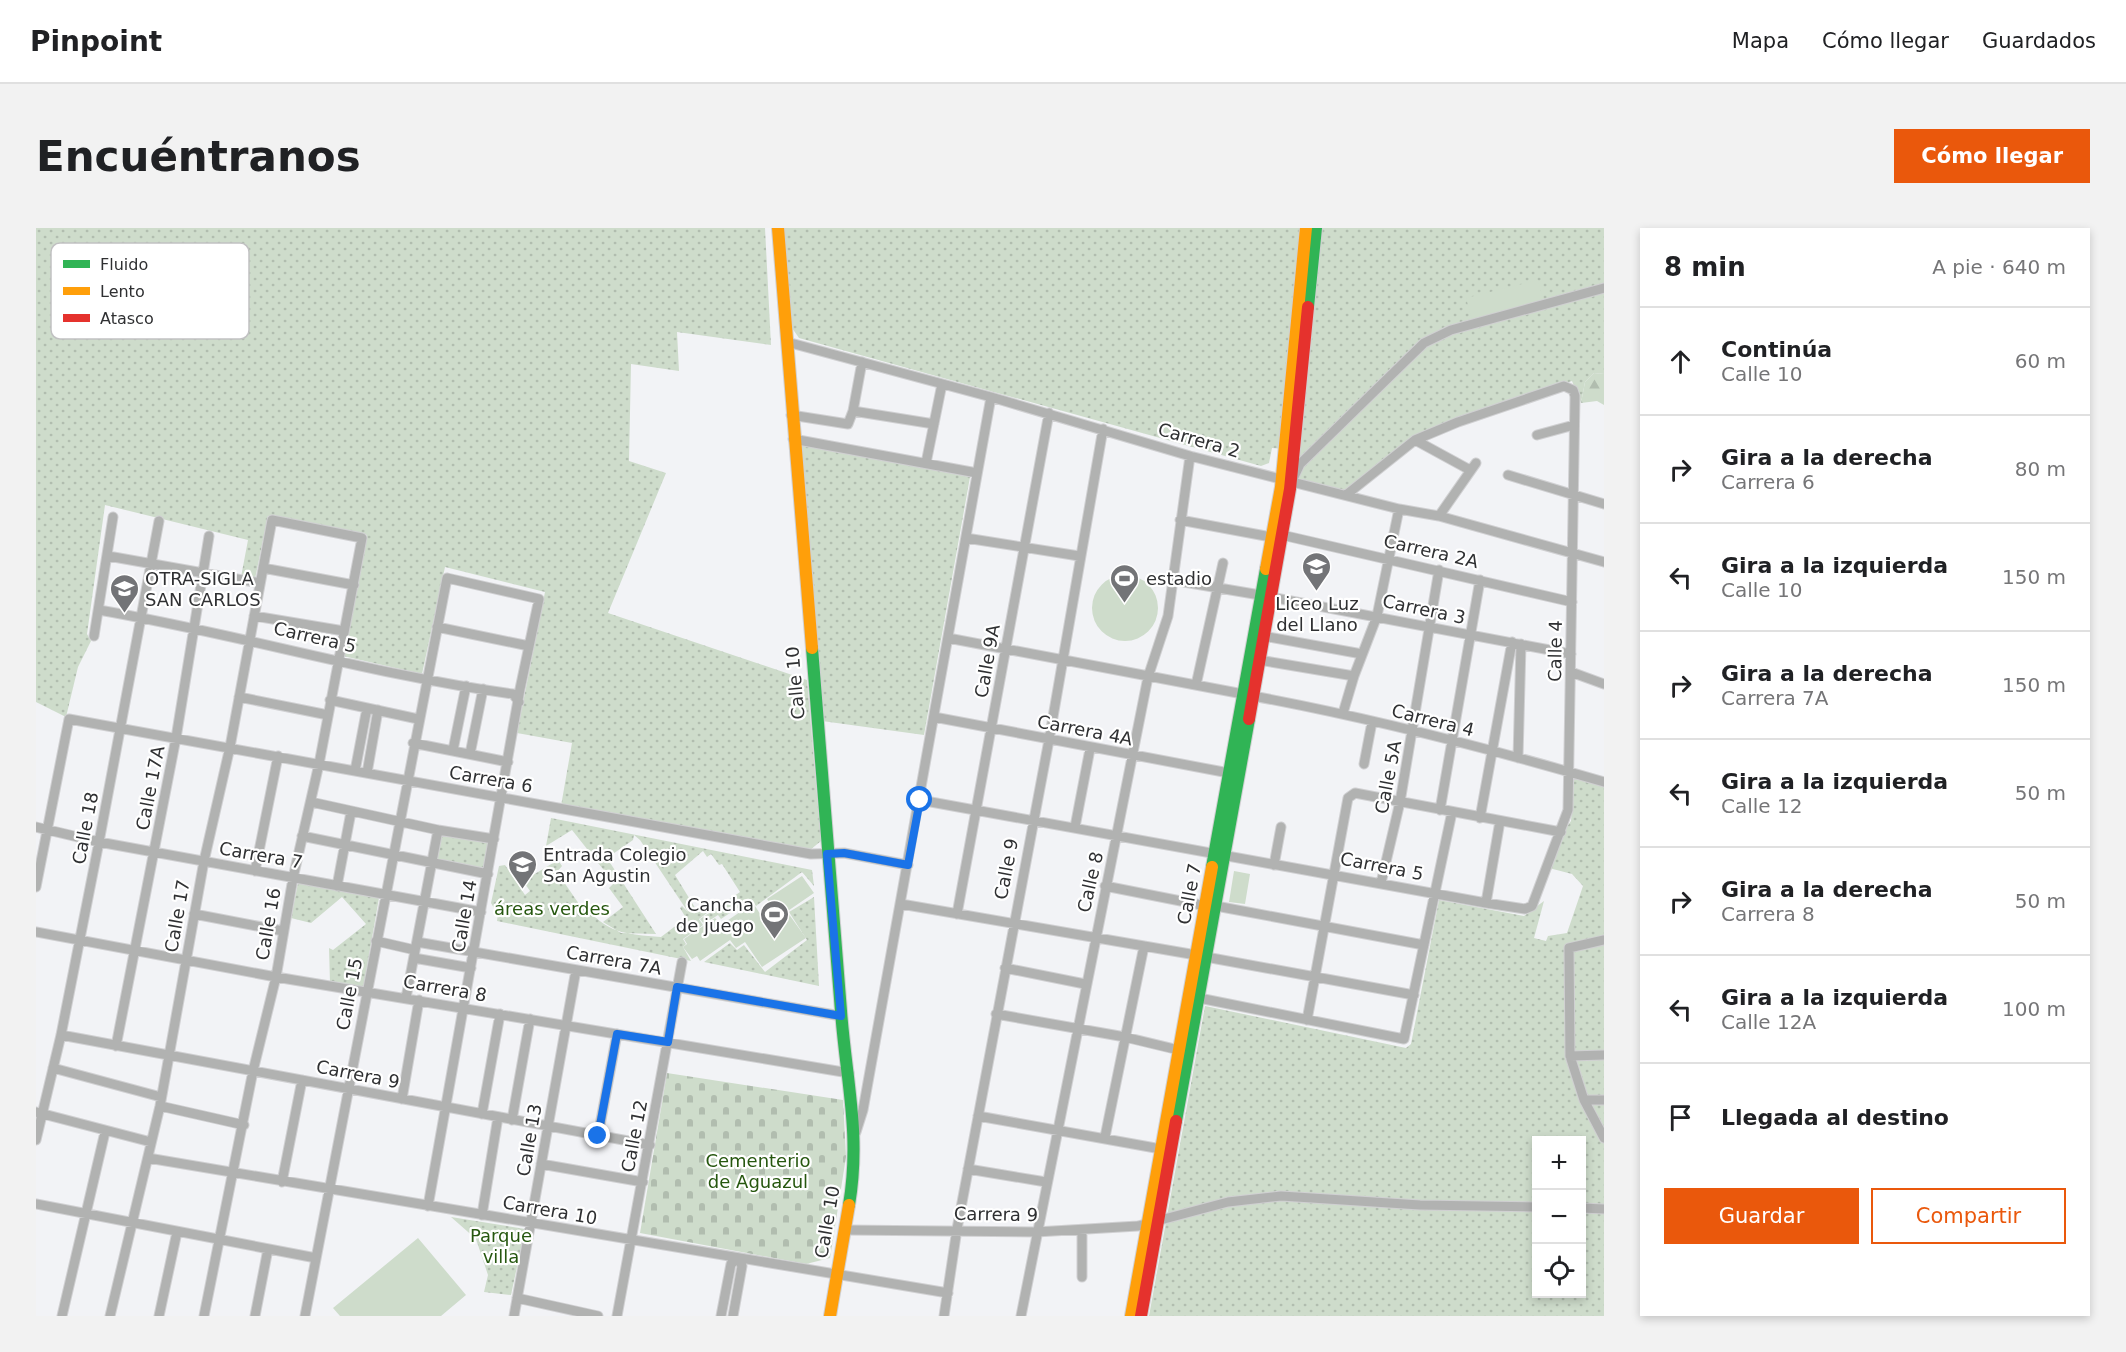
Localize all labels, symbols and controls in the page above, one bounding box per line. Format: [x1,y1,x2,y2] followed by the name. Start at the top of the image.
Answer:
[30,25,162,58] text: Pinpoint
[1732,29,1789,53] text: Mapa
[1822,29,1949,53] text: Cómo llegar
[1982,29,2096,53] text: Guardados
[1894,129,2090,183] button: Cómo llegar
[36,132,361,181] text: Encuéntranos
[51,243,249,339] legend
[1664,252,1746,282] text: 8 min
[100,255,148,274] text: Fluido
[1932,255,2066,279] text: A pie · 640 m
[100,282,145,301] text: Lento
[100,309,154,328] text: Atasco
[1721,337,1832,362] text: Continúa
[1664,345,1697,378] icon: ahead
[2015,349,2066,373] text: 60 m
[1721,362,1802,386] text: Calle 10
[1156,418,1242,462] street label: Carrera 2
[1721,445,1933,470] text: Gira a la derecha
[1664,453,1697,486] icon: right
[2015,457,2066,481] text: 80 m
[1721,470,1815,494] text: Carrera 6
[1382,530,1481,572] street label: Carrera 2A
[1301,550,1333,592] school or university icon: Liceo Luz del Llano
[1721,553,1948,578] text: Gira a la izquierda
[1664,561,1697,594] icon: left
[1109,562,1141,604] sports icon: estadio
[2002,565,2066,589] text: 150 m
[145,568,261,610] place label: OTRA-SIGLA SAN CARLOS
[1146,568,1212,589] place label: estadio
[108,572,140,614] school or university icon: OTRA-SIGLA SAN CARLOS
[1721,578,1802,602] text: Calle 10
[1381,590,1467,628] street label: Carrera 3
[1275,593,1359,635] place label: Liceo Luz del Llano
[272,617,358,657] street label: Carrera 5
[1544,620,1566,682] street label: Calle 4
[970,622,1004,699] street label: Calle 9A
[781,646,809,720] street label: Calle 10
[1721,661,1933,686] text: Gira a la derecha
[1664,669,1697,702] icon: right
[2002,673,2066,697] text: 150 m
[1721,686,1828,710] text: Carrera 7A
[1390,700,1476,740] street label: Carrera 4
[1036,710,1135,750] street label: Carrera 4A
[1371,738,1406,815] street label: Calle 5A
[132,743,169,832] street label: Calle 17A
[448,761,534,797] street label: Carrera 6
[1721,769,1948,794] text: Gira a la izquierda
[1664,777,1697,810] icon: left
[2015,781,2066,805] text: 50 m
[906,786,932,812] route start
[68,790,102,866] street label: Calle 18
[1721,794,1802,818] text: Calle 12
[218,837,304,873] street label: Carrera 7
[990,837,1022,901] street label: Calle 9
[543,844,687,886] place label: Entrada Colegio San Agustin
[506,848,538,890] school or university icon: Entrada Colegio San Agustin
[1339,848,1425,884] street label: Carrera 5
[1073,850,1107,914] street label: Calle 8
[1173,862,1205,926] street label: Calle 7
[1721,877,1933,902] text: Gira a la derecha
[160,878,194,954] street label: Calle 17
[447,878,481,954] street label: Calle 14
[1664,885,1697,918] icon: right
[251,886,285,962] street label: Calle 16
[2015,889,2066,913] text: 50 m
[676,894,754,936] place label: Cancha de juego
[494,898,610,919] park label: áreas verdes
[759,898,791,940] sports icon: Cancha de juego
[1721,902,1815,926] text: Carrera 8
[565,941,664,979] street label: Carrera 7A
[332,956,366,1032] street label: Calle 15
[402,970,488,1006] street label: Carrera 8
[1721,985,1948,1010] text: Gira a la izquierda
[1664,993,1697,1026] icon: left
[2002,997,2066,1021] text: 100 m
[1721,1010,1816,1034] text: Calle 12A
[315,1056,401,1092] street label: Carrera 9
[617,1098,651,1174] street label: Calle 12
[1664,1101,1697,1134] icon: arrive
[512,1102,546,1178] street label: Calle 13
[1721,1105,1949,1130] text: Llegada al destino
[584,1122,610,1148] route end
[1532,1136,1586,1298] map controls
[1532,1136,1586,1190] button: +
[705,1150,811,1192] park label: Cementerio de Aguazul
[810,1184,844,1260] street label: Calle 10
[1664,1188,1859,1244] button: Guardar
[1871,1188,2066,1244] button: Compartir
[1532,1190,1586,1244] button: −
[501,1191,599,1229] street label: Carrera 10
[954,1203,1038,1225] street label: Carrera 9
[470,1225,532,1267] park label: Parque villa
[1532,1244,1586,1298] button: locate

